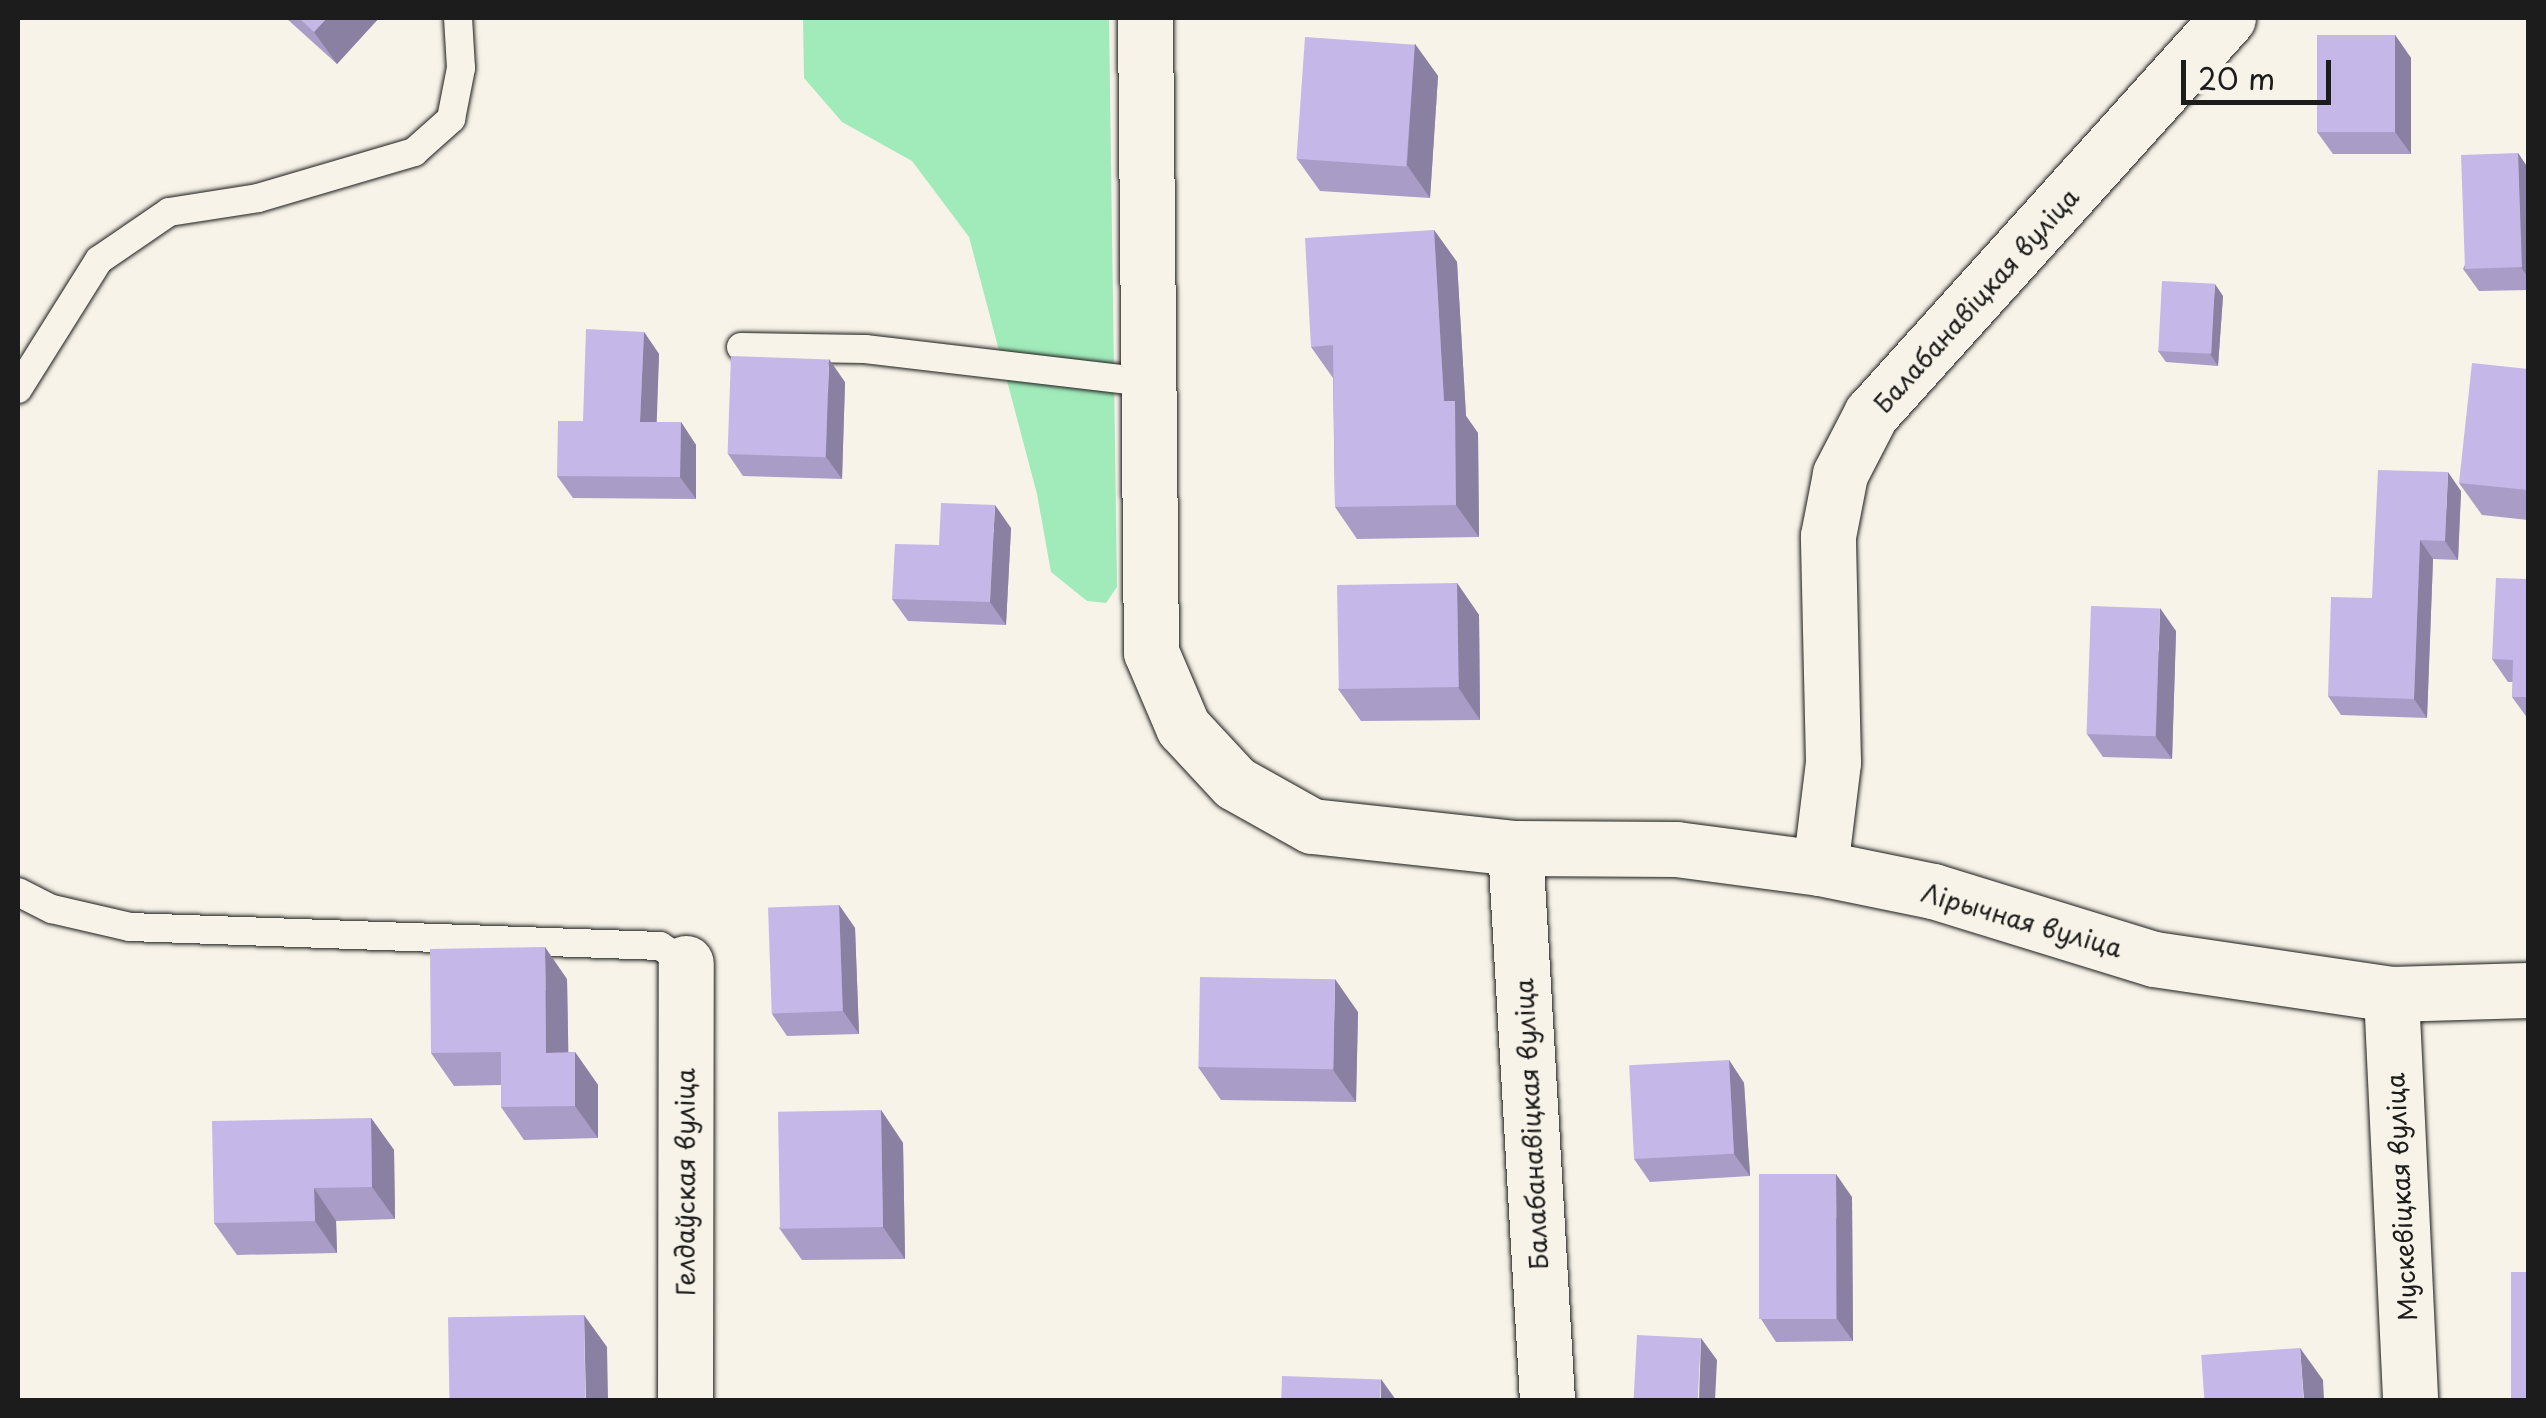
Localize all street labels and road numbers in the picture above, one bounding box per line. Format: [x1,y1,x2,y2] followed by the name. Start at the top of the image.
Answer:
[1867,181,2085,419] street label: Балабанавіцкая вуліца
[1918,877,2126,963] street label: Лірычная вуліца
[1508,977,1554,1271] street label: Балабанавіцкая вуліца
[670,1068,700,1296] street label: Гелдаўская вуліца
[2380,1072,2422,1322] street label: Мускевіцкая вуліца

